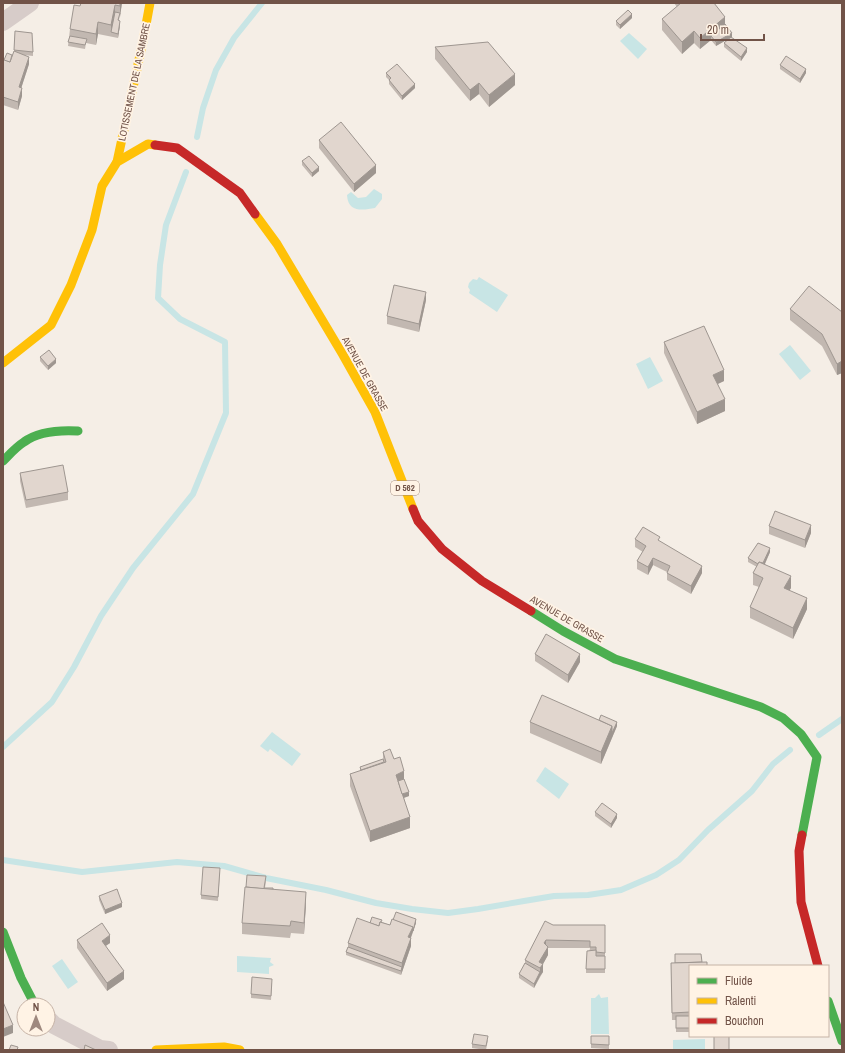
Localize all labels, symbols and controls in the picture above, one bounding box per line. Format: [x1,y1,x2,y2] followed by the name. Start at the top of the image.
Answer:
[701,16,764,42] scale bar
[115,22,153,142] street label: LOTISSEMENT DE LA SAMBRE
[707,22,729,38] text: 20 m
[339,334,391,414] street label: AVENUE DE GRASSE
[391,481,419,495] road number: D 562
[527,592,606,645] street label: AVENUE DE GRASSE
[689,965,829,1037] legend
[725,973,752,989] text: Fluide
[725,993,756,1009] text: Ralenti
[16,997,56,1037] north arrow
[33,1000,39,1014] text: N
[725,1013,764,1029] text: Bouchon

